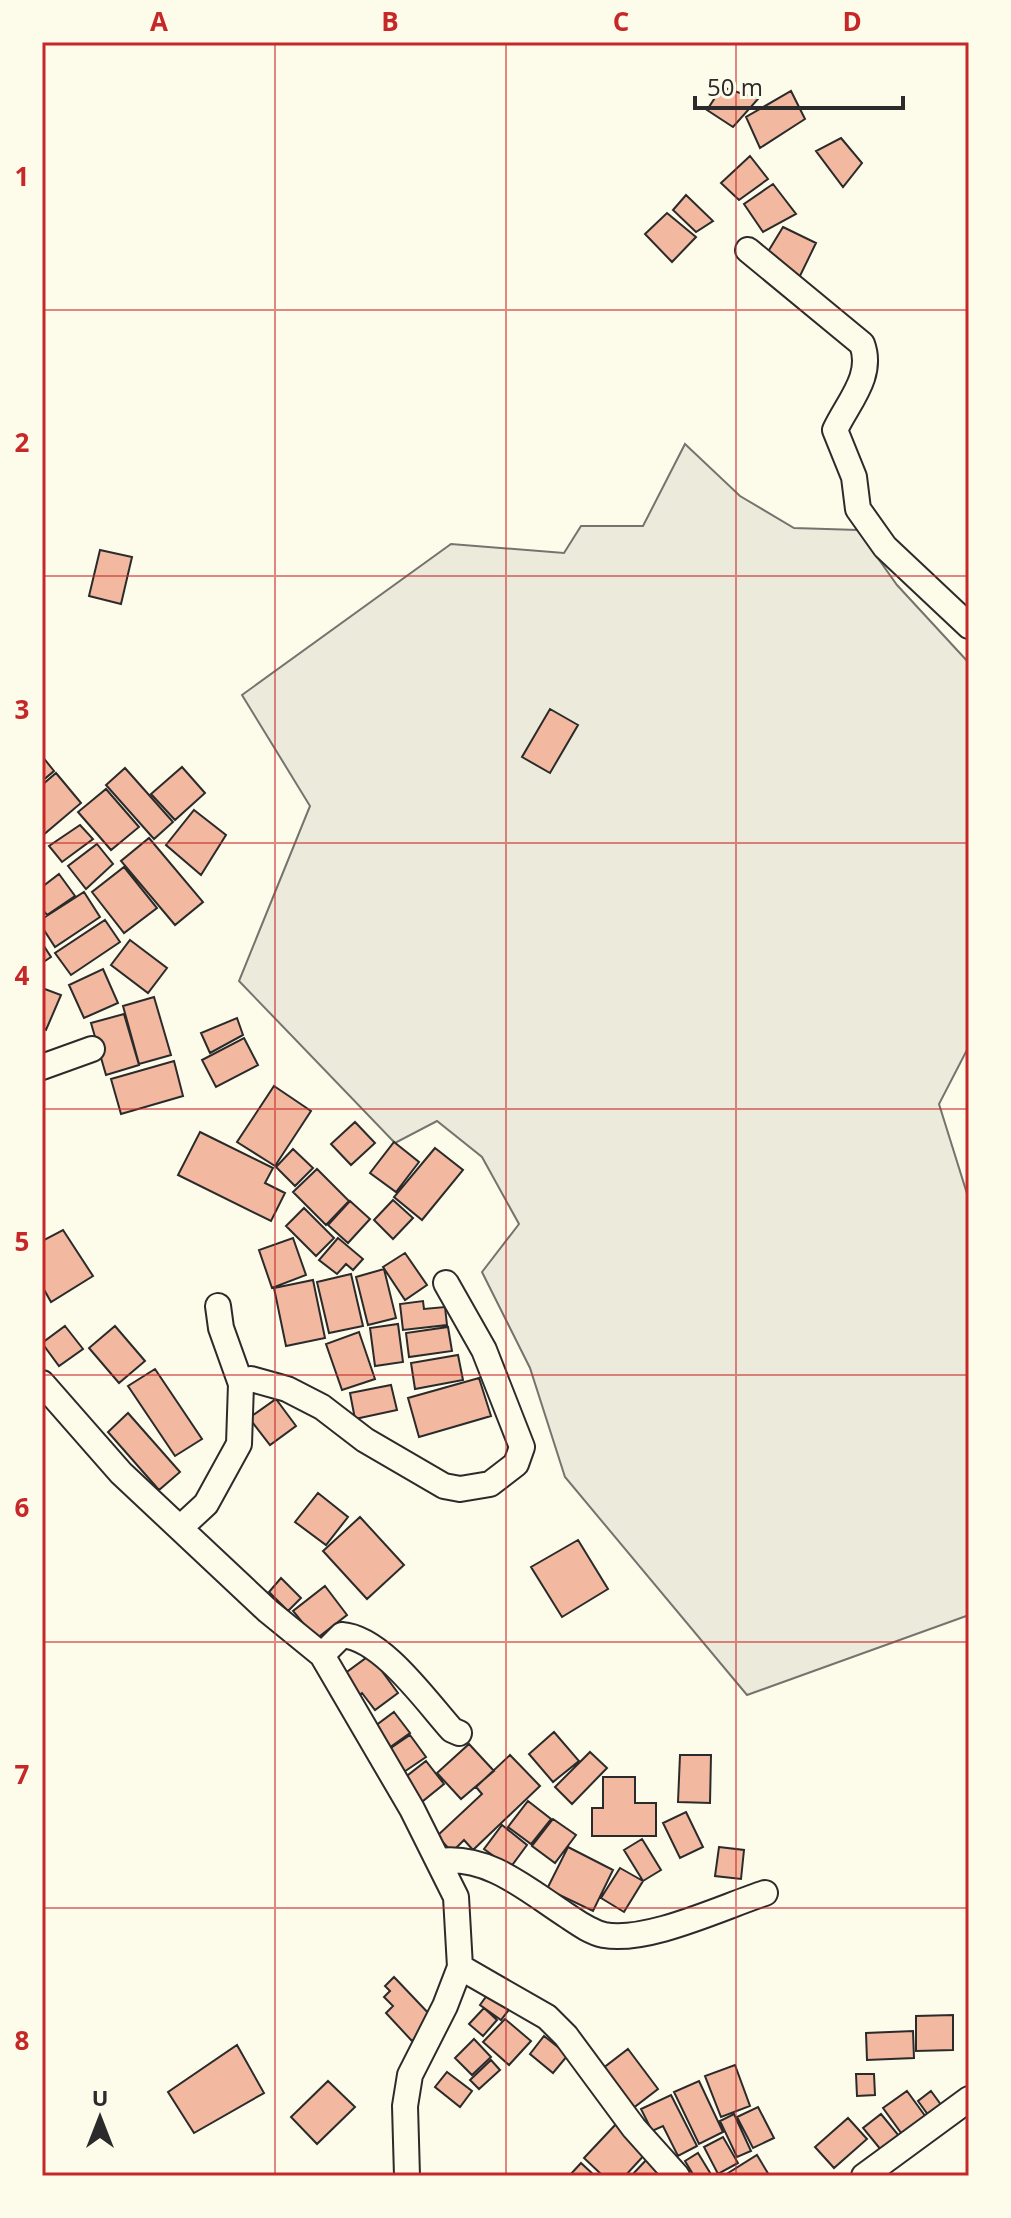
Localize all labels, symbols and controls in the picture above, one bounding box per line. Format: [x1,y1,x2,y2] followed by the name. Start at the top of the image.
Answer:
[150,3,168,39] text: A
[381,3,399,39] text: B
[613,3,629,39] text: C
[842,3,862,39] text: D
[695,60,903,110] scale bar
[707,70,763,103] text: 50 m
[15,158,29,194] text: 1
[15,424,30,460] text: 2
[15,691,29,727] text: 3
[15,957,30,993] text: 4
[15,1223,29,1259] text: 5
[15,1489,30,1525] text: 6
[15,1756,30,1792] text: 7
[15,2022,29,2058] text: 8
[60,2078,140,2158] north arrow
[92,2082,108,2112] text: U

